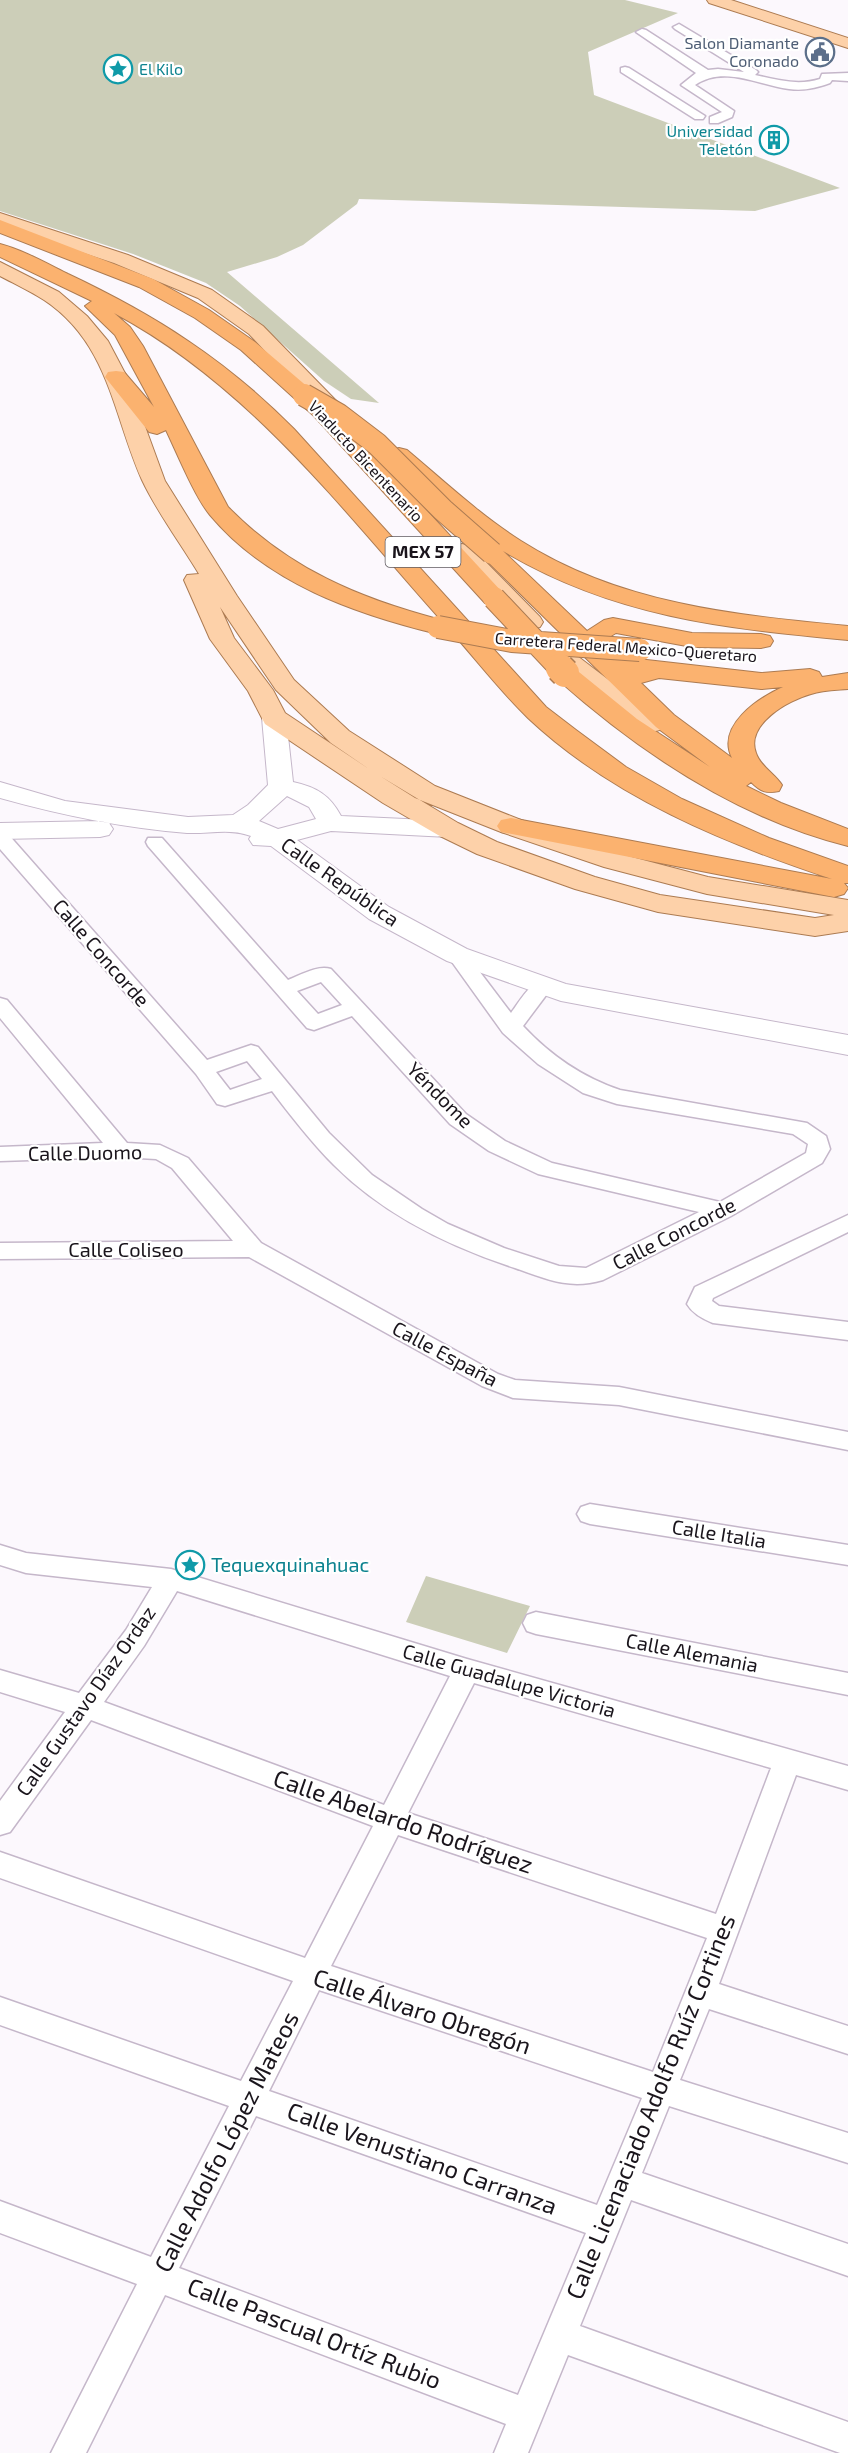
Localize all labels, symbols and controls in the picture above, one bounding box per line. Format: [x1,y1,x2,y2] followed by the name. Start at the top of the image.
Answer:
[684,33,799,70] place label: Salon Diamante Coronado
[804,36,836,68] public building icon: Salon Diamante Coronado
[102,53,134,85] place icon: El Kilo
[139,59,183,78] place label: El Kilo
[666,121,753,158] place label: Universidad Teletón
[758,124,790,156] building icon: Universidad Teletón
[305,396,428,525] street label: Viaducto Bicentenario
[386,537,460,567] road number: MEX 57
[494,628,758,666] street label: Carretera Federal Mexico-Queretaro
[277,832,404,931] street label: Calle República
[48,894,155,1011] street label: Calle Concorde
[403,1056,479,1132] street label: Yéndome
[28,1139,142,1165] street label: Calle Duomo
[608,1192,739,1274] street label: Calle Concorde
[68,1237,184,1261] street label: Calle Coliseo
[389,1315,502,1391] street label: Calle España
[670,1514,768,1552] street label: Calle Italia
[174,1549,206,1581] place icon: Tequexquinahuac
[211,1552,369,1576] place label: Tequexquinahuac
[10,1601,160,1800] street label: Calle Gustavo Díaz Ordaz
[624,1627,760,1677] street label: Calle Alemania
[400,1638,619,1722] street label: Calle Guadalupe Victoria
[270,1762,537,1879] street label: Calle Abelardo Rodríguez
[559,1910,740,2303] street label: Calle Licenaciado Adolfo Ruíz Cortines
[310,1962,535,2059] street label: Calle Álvaro Obregón
[147,2006,304,2276] street label: Calle Adolfo López Mateos
[284,2095,561,2220] street label: Calle Venustiano Carranza
[184,2271,445,2394] street label: Calle Pascual Ortíz Rubio

